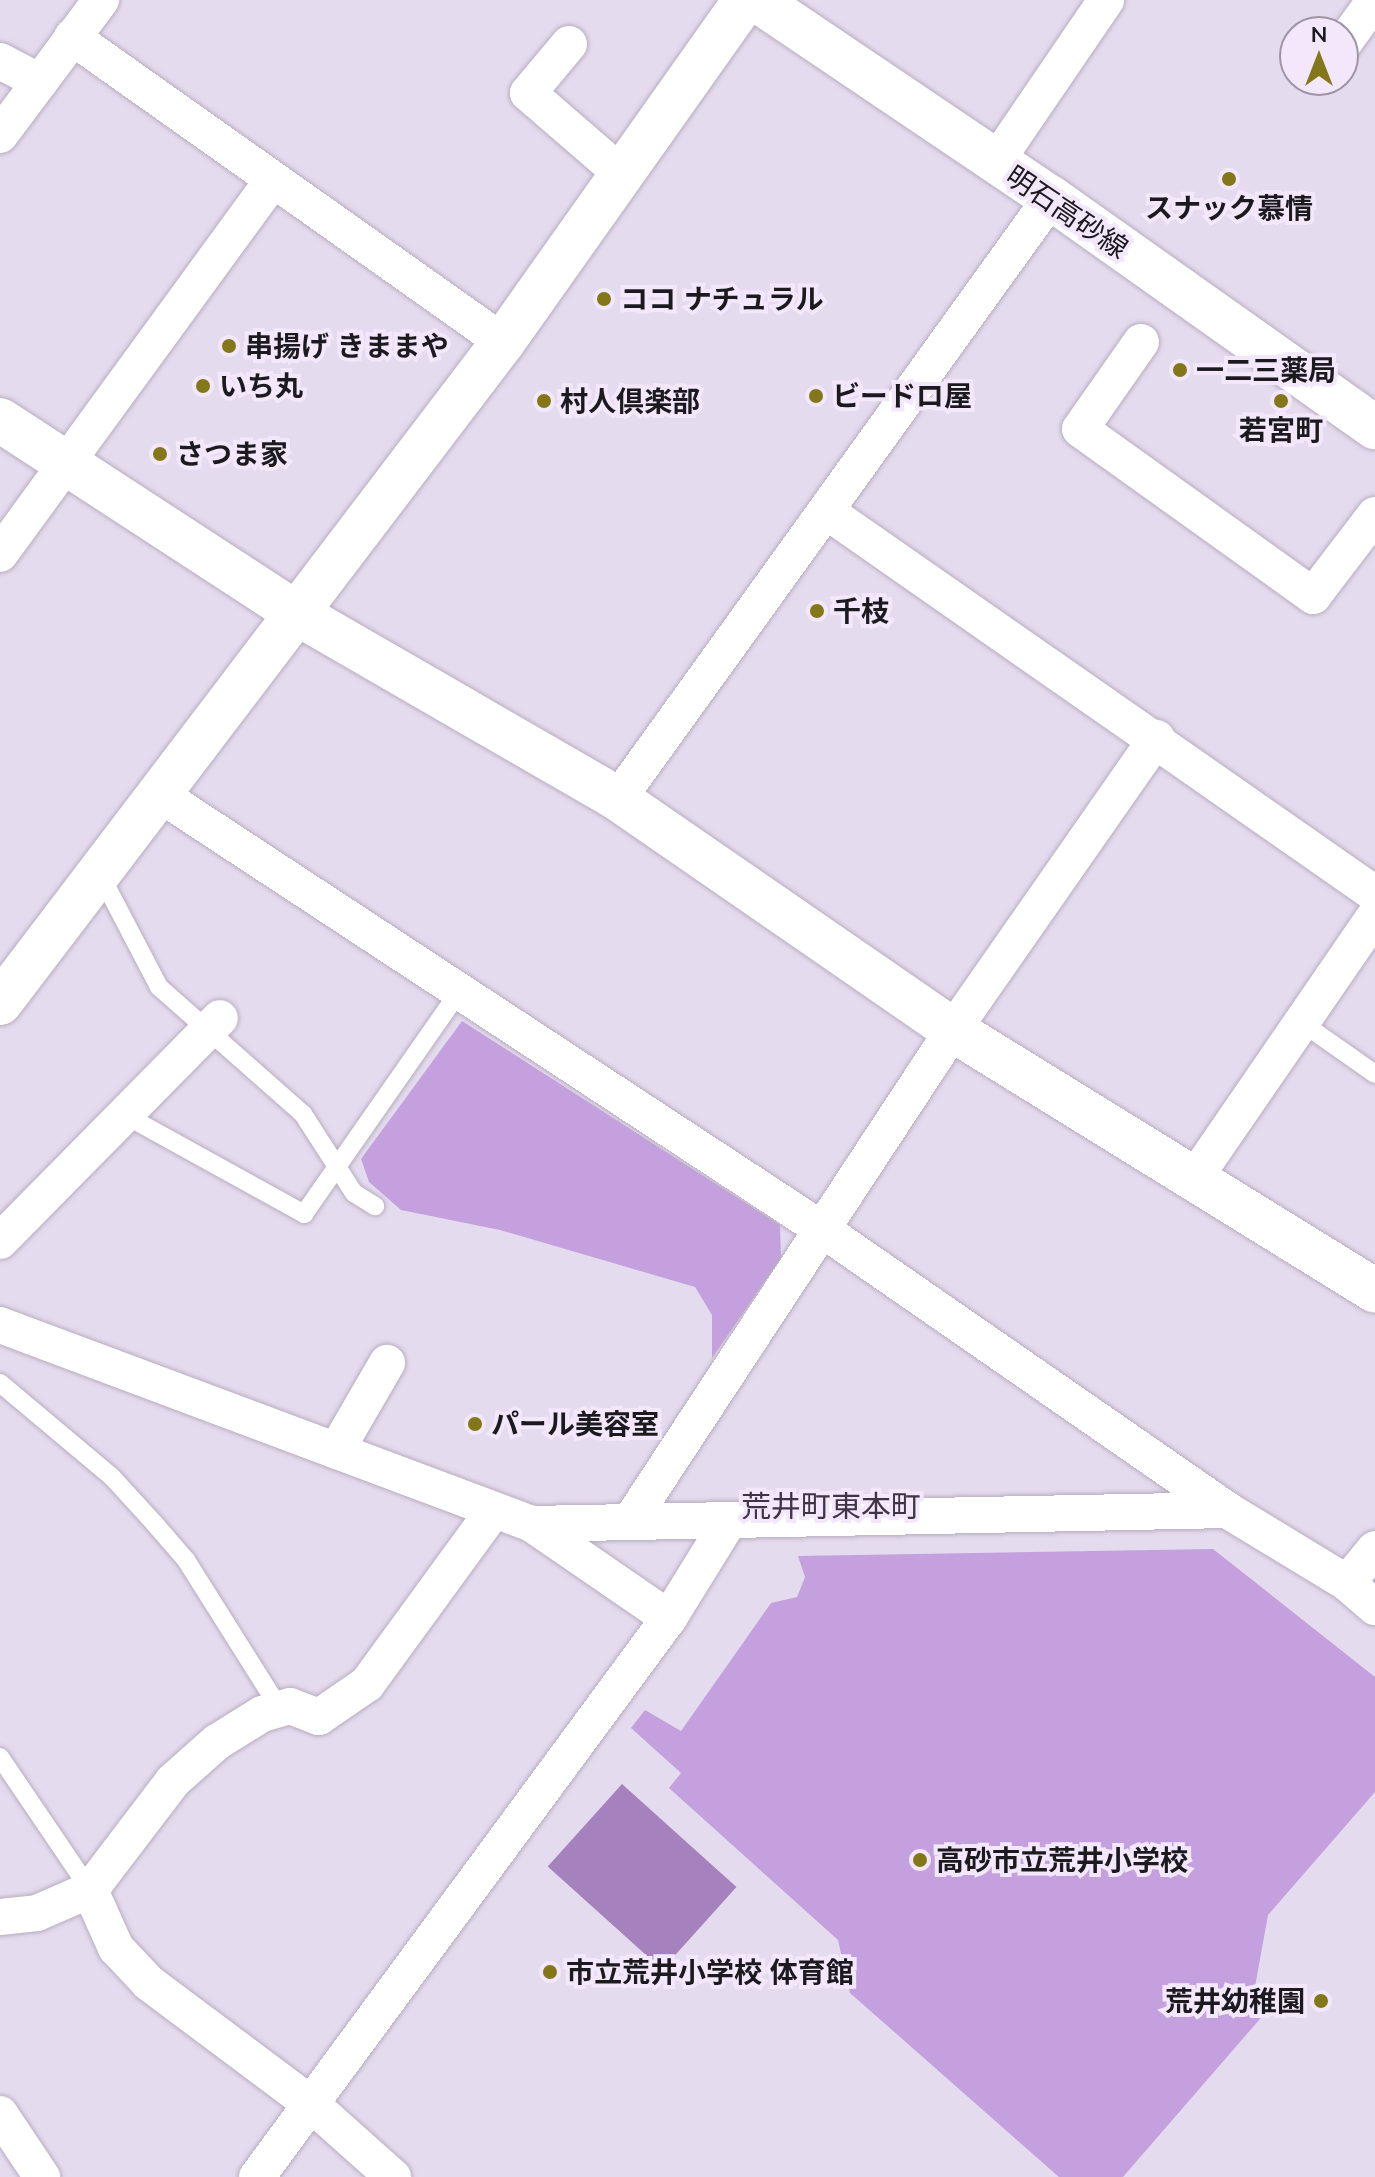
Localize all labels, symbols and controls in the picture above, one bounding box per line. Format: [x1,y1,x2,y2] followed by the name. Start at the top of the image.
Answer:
[1279,16,1359,96] north arrow
[1311,20,1327,48] text: N
[1000,159,1134,265] street label: 明石高砂線
[1220,170,1238,188] marker: スナック慕情
[1145,191,1313,225] place label: スナック慕情
[620,282,824,316] place label: ココ ナチュラル
[595,290,613,308] marker: ココ ナチュラル
[245,329,449,363] place label: 串揚げ きままや
[220,337,238,355] marker: 串揚げ きままや
[1196,353,1336,387] place label: 一二三薬局
[1171,361,1189,379] marker: 一二三薬局
[219,369,303,403] place label: いち丸
[194,377,212,395] marker: いち丸
[832,379,972,413] place label: ビードロ屋
[560,384,700,418] place label: 村人倶楽部
[807,387,825,405] marker: ビードロ屋
[535,392,553,410] marker: 村人倶楽部
[1272,392,1290,410] marker: 若宮町
[1239,413,1323,447] place label: 若宮町
[176,437,288,471] place label: さつま家
[151,445,169,463] marker: さつま家
[833,594,889,628] place label: 千枝
[808,602,826,620] marker: 千枝
[491,1407,659,1441] place label: パール美容室
[466,1415,484,1433] marker: パール美容室
[741,1488,921,1524] district label: 荒井町東本町
[936,1843,1188,1877] place label: 高砂市立荒井小学校
[911,1851,929,1869] marker: 高砂市立荒井小学校
[566,1955,854,1989] place label: 市立荒井小学校 体育館
[541,1963,559,1981] marker: 市立荒井小学校 体育館
[1165,1984,1305,2018] place label: 荒井幼稚園
[1312,1992,1330,2010] marker: 荒井幼稚園

